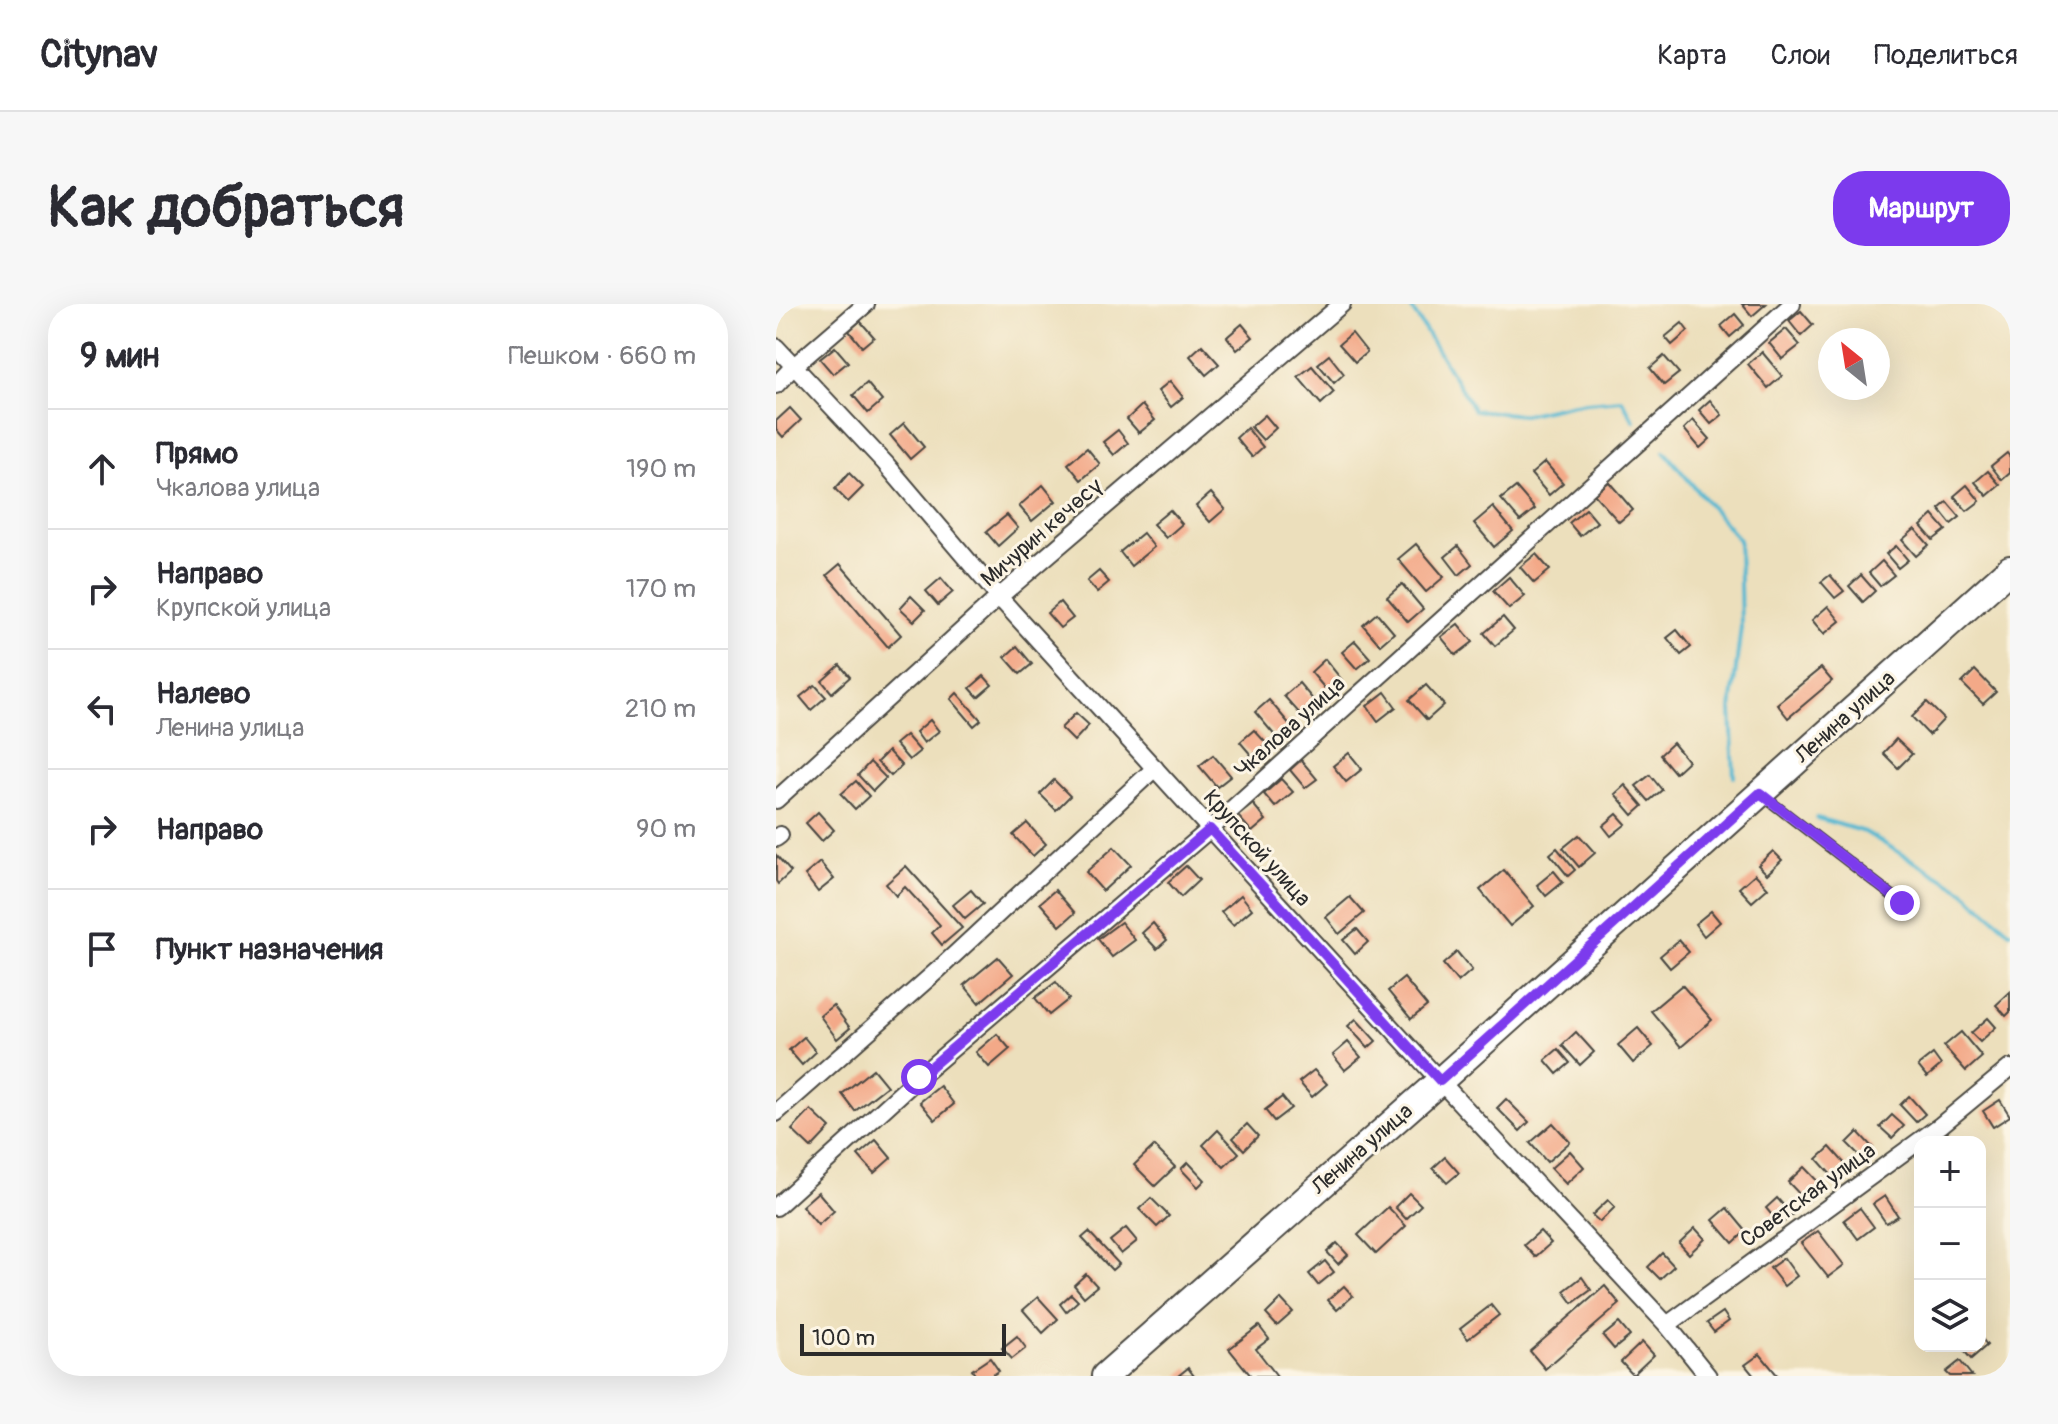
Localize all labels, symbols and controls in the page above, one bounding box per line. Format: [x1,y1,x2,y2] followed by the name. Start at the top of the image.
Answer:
[40,31,158,79] text: Citynav
[1657,38,1727,73] text: Карта
[1771,38,1830,73] text: Слои
[1874,38,2018,73] text: Поделиться
[1833,171,2010,246] button: Маршрут
[48,174,404,243] text: Как добраться
[1818,328,1890,400] north arrow
[80,335,159,378] text: 9 мин
[508,340,696,372] text: Пешком · 660 m
[156,435,238,472] text: Прямо
[80,447,124,491] icon: ahead
[626,453,696,485] text: 190 m
[975,471,1109,593] street label: Мичурин көчөсү
[156,472,320,504] text: Чкалова улица
[156,555,263,592] text: Направо
[80,567,124,611] icon: right
[626,573,696,605] text: 170 m
[156,592,331,624] text: Крупской улица
[1788,665,1901,770] street label: Ленина улица
[1229,670,1351,784] street label: Чкалова улица
[156,675,250,712] text: Налево
[80,687,124,731] icon: left
[625,693,696,725] text: 210 m
[156,712,304,744] text: Ленина улица
[1197,784,1317,912] street label: Крупской улица
[80,807,124,851] icon: right
[156,811,263,848] text: Направо
[636,813,696,845] text: 90 m
[1884,885,1920,921] route end
[80,927,124,971] icon: arrive
[156,931,383,968] text: Пункт назначения
[901,1059,937,1095] route start
[1305,1097,1419,1201] street label: Ленина улица
[1735,1136,1881,1254] street label: Советская улица
[1914,1136,1986,1352] map controls
[1914,1136,1986,1208] button: +
[1914,1208,1986,1280] button: −
[1914,1280,1986,1352] button: layers
[800,1320,1006,1356] scale bar
[812,1324,875,1352] text: 100 m

